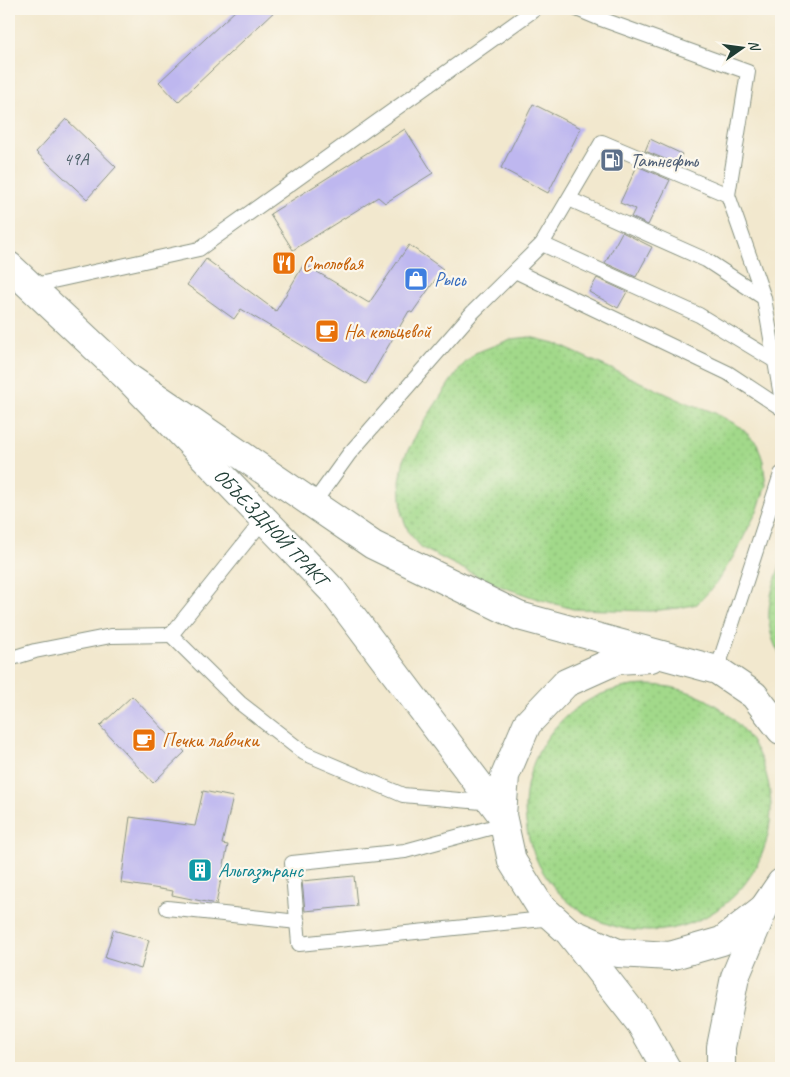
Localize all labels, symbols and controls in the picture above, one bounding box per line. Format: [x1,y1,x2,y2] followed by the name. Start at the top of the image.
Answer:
[718,22,768,72] north arrow
[745,39,764,53] text: N
[599,147,625,173] fuel station icon: Татнефть
[63,148,90,170] house number: 49А
[630,148,700,173] place label: Татнефть
[271,250,297,276] restaurant icon: Столовая
[302,251,364,276] place label: Столовая
[403,266,429,292] shop icon: Рысь
[434,267,467,292] place label: Рысь
[314,318,340,344] cafe icon: На кольцевой
[344,319,432,344] place label: На кольцевой
[209,463,336,594] street label: ОБЪЕЗДНОЙ ТРАКТ
[131,727,157,753] cafe icon: Печки лавочки
[162,728,260,753] place label: Печки лавочки
[187,857,213,883] building icon: Альгазтранс
[218,858,304,884] place label: Альгазтранс

